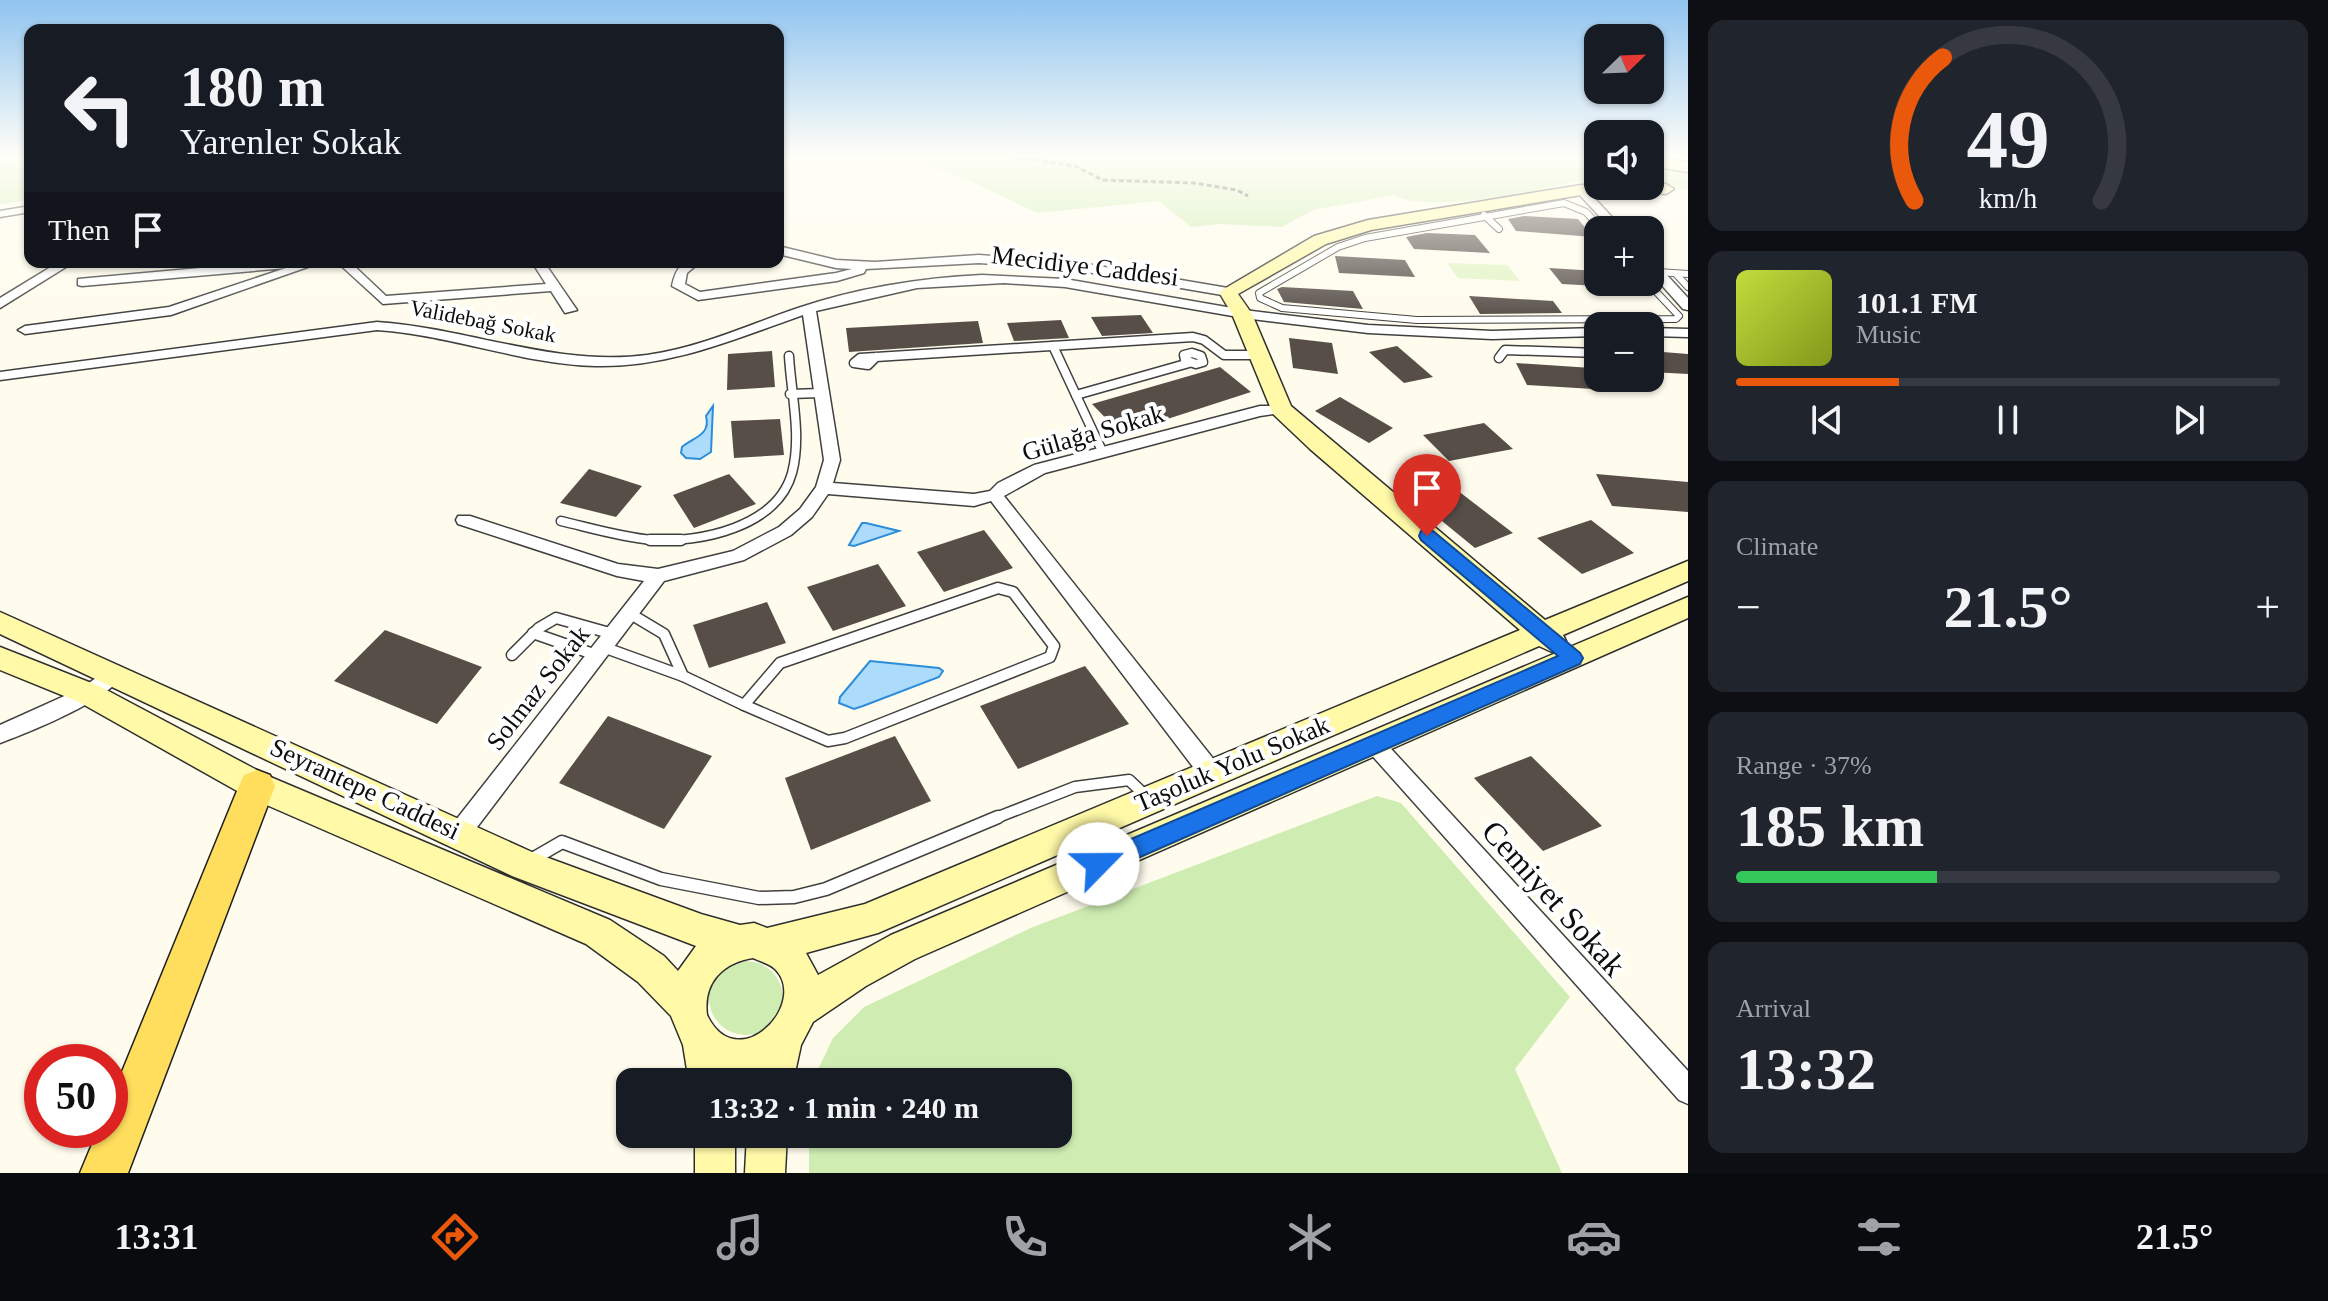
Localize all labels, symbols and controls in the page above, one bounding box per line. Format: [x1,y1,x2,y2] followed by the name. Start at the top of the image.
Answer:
[1584,24,1664,104] north arrow
[1584,24,1664,392] map controls
[48,56,152,160] icon: left
[180,56,325,118] text: 180 m
[1966,93,2050,185] text: 49
[1584,120,1664,200] button: sound
[180,122,401,162] text: Yarenler Sokak
[1979,183,2037,214] text: km/h
[126,208,170,252] icon: arrive
[48,213,110,246] text: Then
[1584,216,1664,296] button: +
[990,240,1180,292] street label: Mecidiye Caddesi
[1856,286,1978,319] text: 101.1 FM
[408,295,558,347] street label: Validebağ Sokak
[1584,312,1664,392] button: −
[1856,320,1921,349] text: Music
[1805,398,1849,442] icon: previous
[1986,398,2030,442] icon: pause
[2167,398,2211,442] icon: next
[1019,399,1167,467] street label: Gülağa Sokak
[1393,454,1461,536] pin
[1405,466,1449,510] icon: arrive
[1736,532,1818,561] text: Climate
[1944,574,2073,640] text: 21.5°
[1736,583,1761,632] text: −
[2255,583,2280,632] text: +
[481,620,595,756] street label: Solmaz Sokak
[1130,710,1334,818] street label: Taşoluk Yolu Sokak
[266,732,464,846] street label: Seyrantepe Caddesi
[1736,751,1872,780] text: Range · 37%
[1736,793,1924,859] text: 185 km
[1475,813,1633,983] street label: Cemiyet Sokak
[1056,822,1140,906] position arrow
[1736,994,1811,1023] text: Arrival
[1736,1036,1876,1102] text: 13:32
[24,1044,128,1148] speed limit sign: 50
[709,1091,979,1124] text: 13:32 · 1 min · 240 m
[427,1209,483,1265] icon: directions
[712,1209,768,1265] icon: music
[997,1209,1053,1265] icon: phone
[1282,1209,1338,1265] icon: climate
[1566,1209,1622,1265] icon: car
[1851,1209,1907,1265] icon: filters
[114,1217,198,1257] text: 13:31
[2136,1217,2214,1257] text: 21.5°

